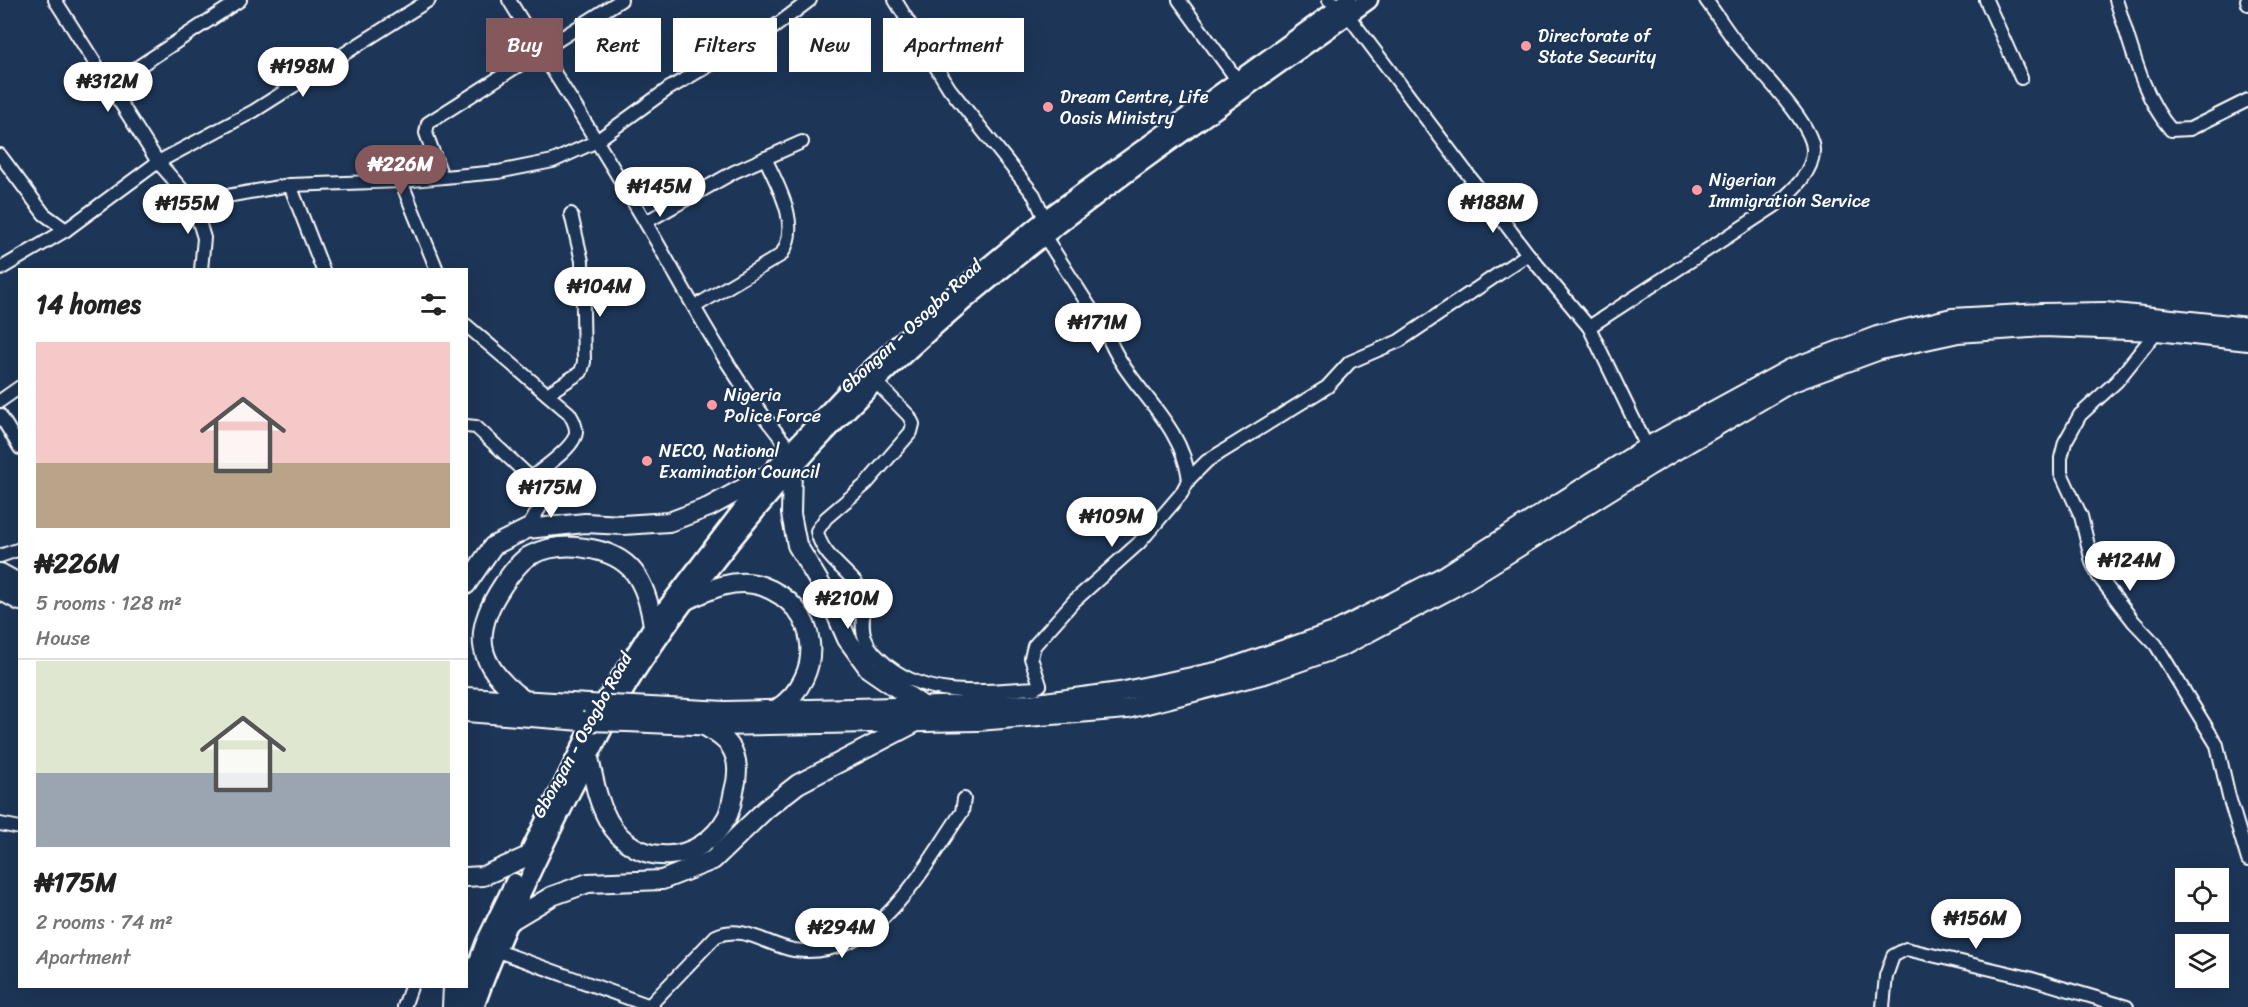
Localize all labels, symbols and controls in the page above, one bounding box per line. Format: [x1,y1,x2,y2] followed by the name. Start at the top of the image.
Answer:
[486,18,563,72] chip: Buy
[575,18,661,72] chip: Rent
[673,18,777,72] chip: Filters
[789,18,871,72] chip: New
[883,18,1024,72] chip: Apartment
[1538,20,1657,73] place label: Directorate of State Security
[1519,39,1533,53] marker: Directorate of State Security
[261,47,345,98] pin: ₦198M
[272,49,334,84] text: ₦198M
[66,62,150,113] pin: ₦312M
[78,64,138,99] text: ₦312M
[1060,81,1209,134] place label: Dream Centre, Life Oasis Ministry
[1041,100,1055,114] marker: Dream Centre, Life Oasis Ministry
[359,145,443,196] pin: ₦226M
[369,147,433,182] text: ₦226M
[1708,164,1870,217] place label: Nigerian Immigration Service
[618,167,702,218] pin: ₦145M
[629,169,691,204] text: ₦145M
[1451,183,1535,234] pin: ₦188M
[1690,183,1704,197] marker: Nigerian Immigration Service
[146,184,230,235] pin: ₦155M
[1462,185,1524,220] text: ₦188M
[157,186,219,221] text: ₦155M
[832,250,991,401] street label: Gbongan - Osogbo Road
[558,267,642,318] pin: ₦104M
[568,269,632,304] text: ₦104M
[36,281,141,327] text: 14 homes
[417,288,450,321] icon: filters
[1056,303,1140,354] pin: ₦171M
[1069,305,1127,340] text: ₦171M
[724,379,821,432] place label: Nigeria Police Force
[189,381,297,489] icon: home
[705,398,719,412] marker: Nigeria Police Force
[659,435,821,488] place label: NECO, National Examination Council
[640,454,654,468] marker: NECO, National Examination Council
[509,468,593,519] pin: ₦175M
[520,470,582,505] text: ₦175M
[1070,497,1154,548] pin: ₦109M
[1080,499,1144,534] text: ₦109M
[36,540,119,586] text: ₦226M
[2088,541,2172,592] pin: ₦124M
[2099,543,2161,578] text: ₦124M
[806,579,890,630] pin: ₦210M
[817,581,879,616] text: ₦210M
[36,586,182,621] text: 5 rooms · 128 m²
[36,621,90,656] text: House
[523,645,642,824] street label: Gbongan - Osogbo Road
[189,700,297,808] icon: home
[36,859,116,905] text: ₦175M
[2175,868,2229,988] map controls
[2175,868,2229,922] button: locate
[1934,899,2018,950] pin: ₦156M
[1945,901,2007,936] text: ₦156M
[36,905,173,940] text: 2 rooms · 74 m²
[800,908,884,959] pin: ₦294M
[809,910,875,945] text: ₦294M
[2175,934,2229,988] button: layers
[36,940,130,975] text: Apartment

